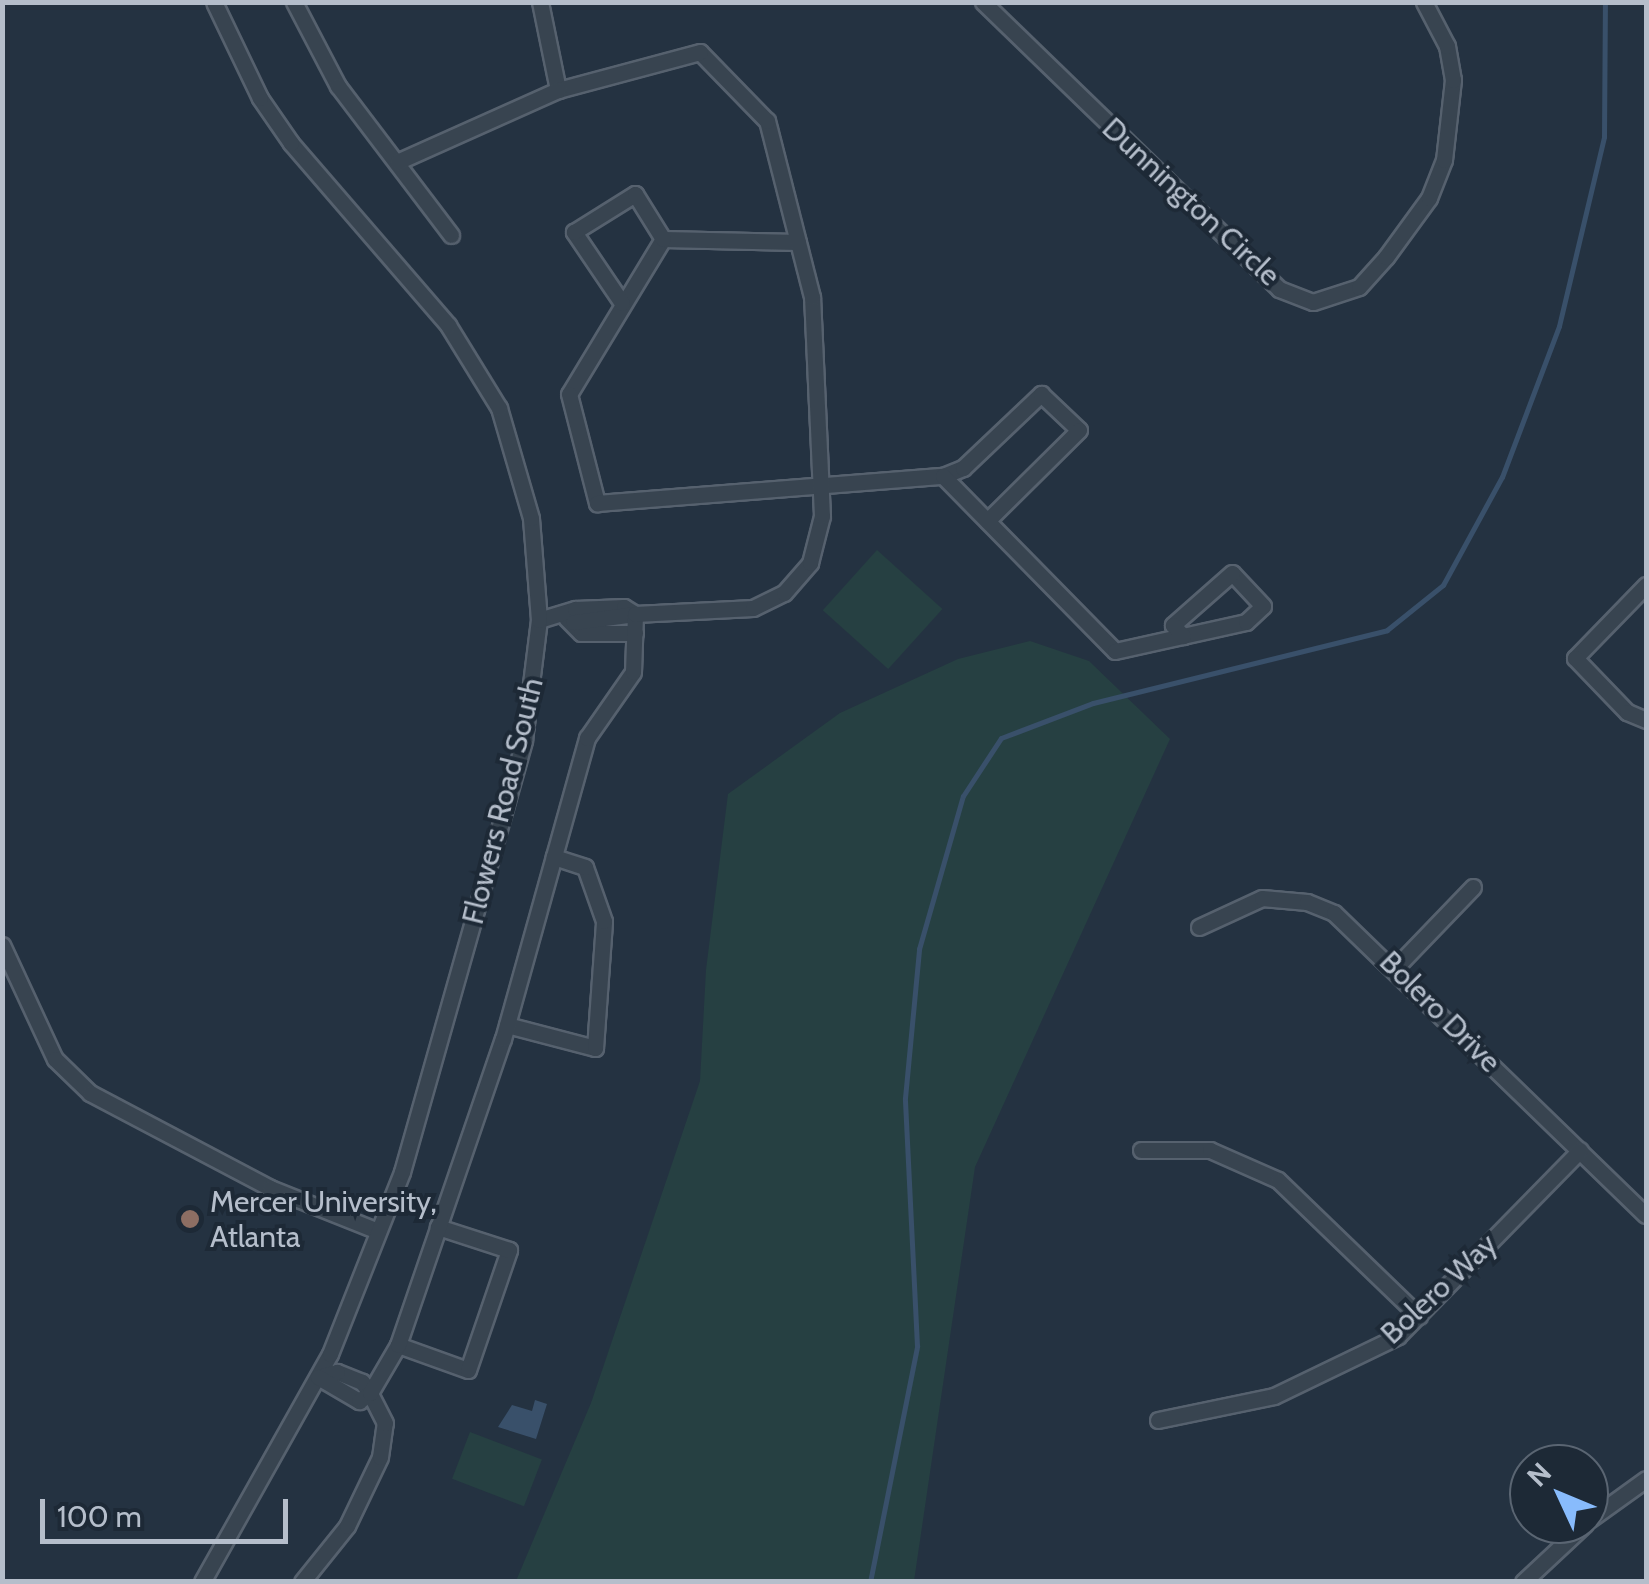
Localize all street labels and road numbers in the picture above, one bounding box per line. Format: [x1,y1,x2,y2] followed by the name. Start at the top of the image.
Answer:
[1095,110,1287,294] street label: Dunnington Circle
[455,674,551,928] street label: Flowers Road South
[1372,944,1508,1080] street label: Bolero Drive
[1374,1226,1504,1352] street label: Bolero Way

